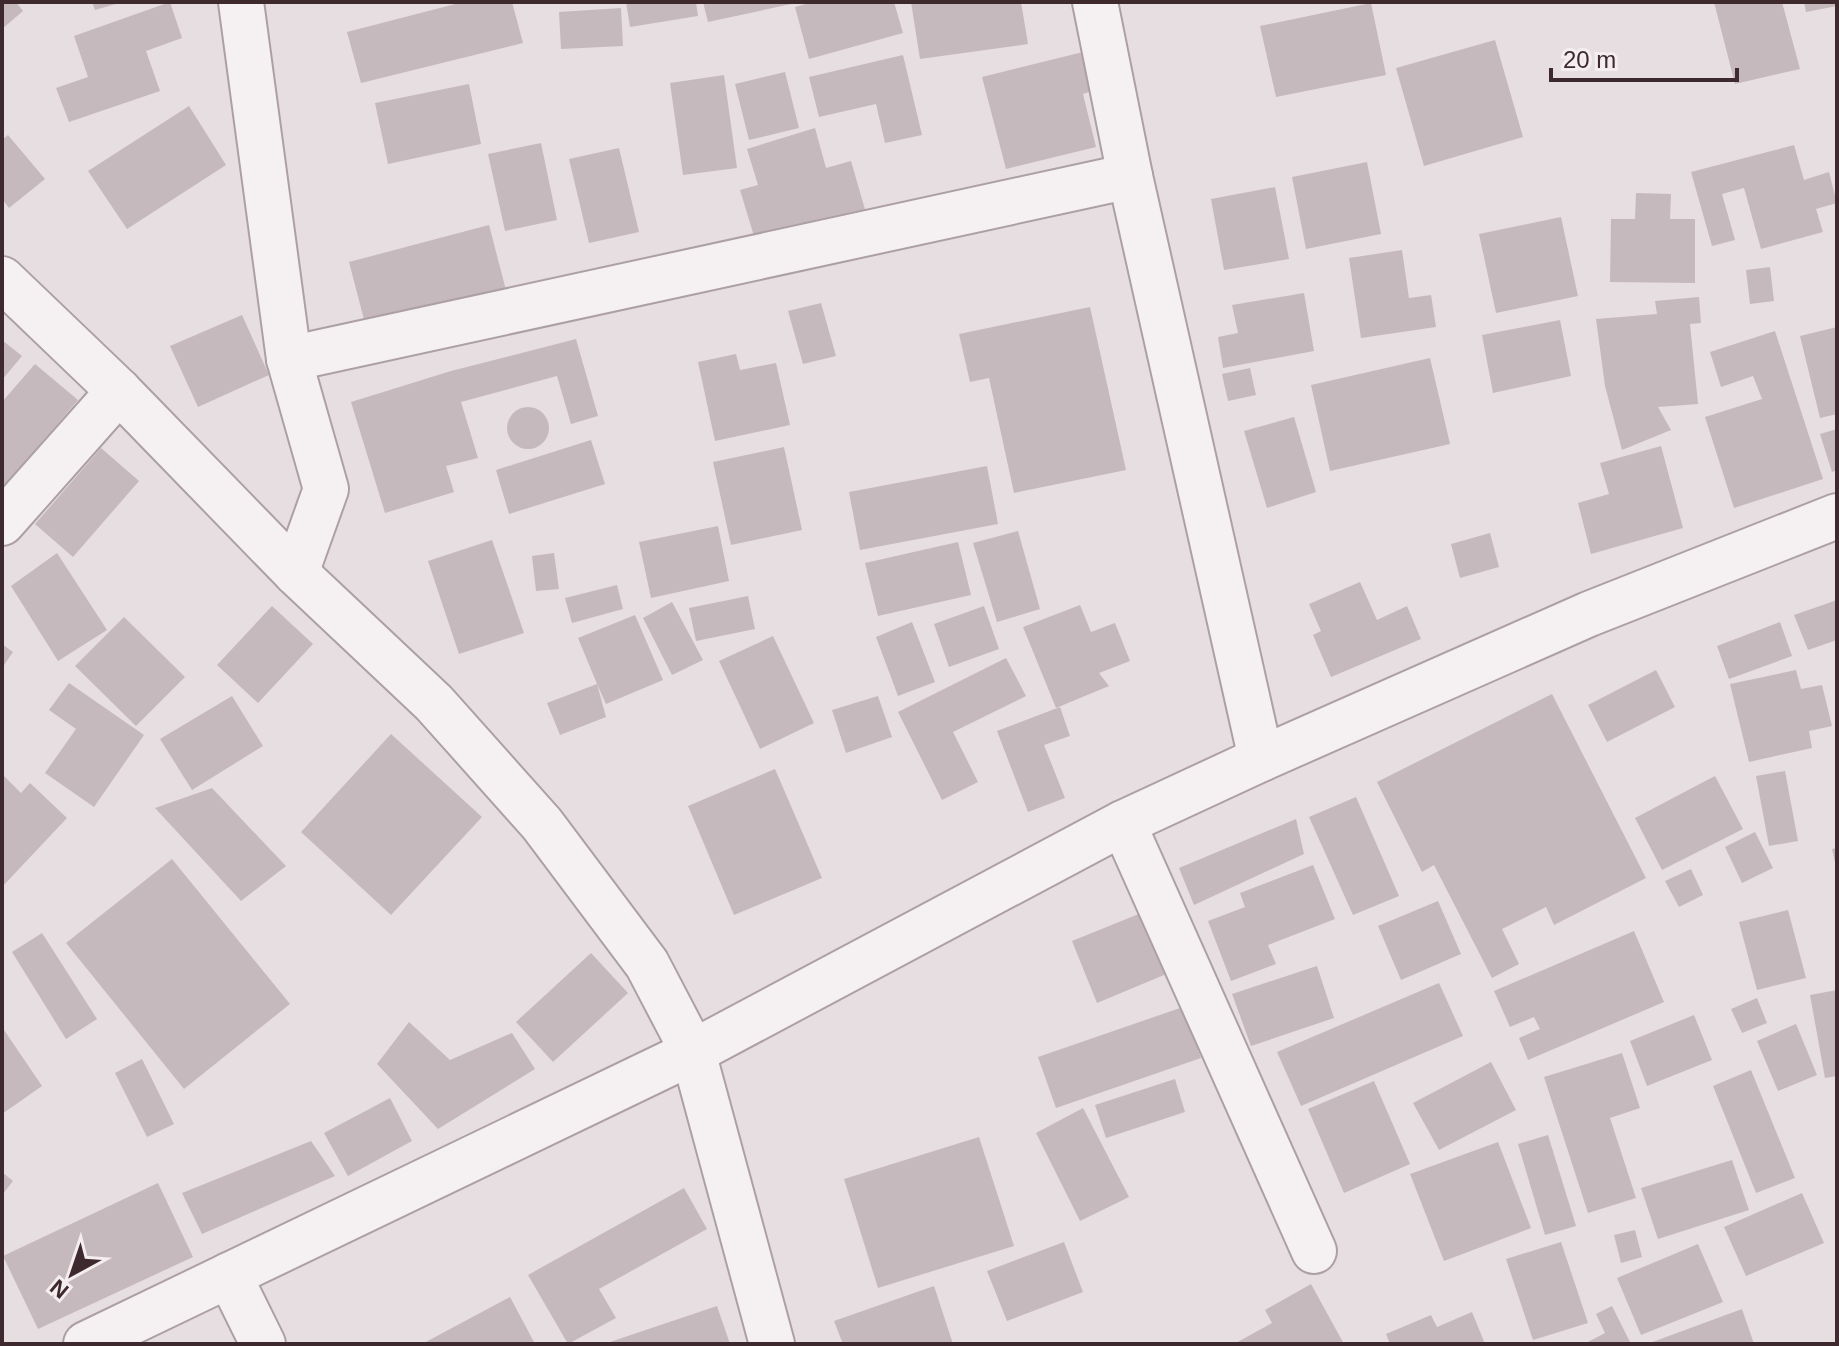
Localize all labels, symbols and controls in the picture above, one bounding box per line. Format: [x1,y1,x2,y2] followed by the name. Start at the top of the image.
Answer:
[1551,32,1737,82] scale bar
[1563,46,1616,73] text: 20 m
[32,1234,112,1314] north arrow
[45,1274,74,1304] text: N

